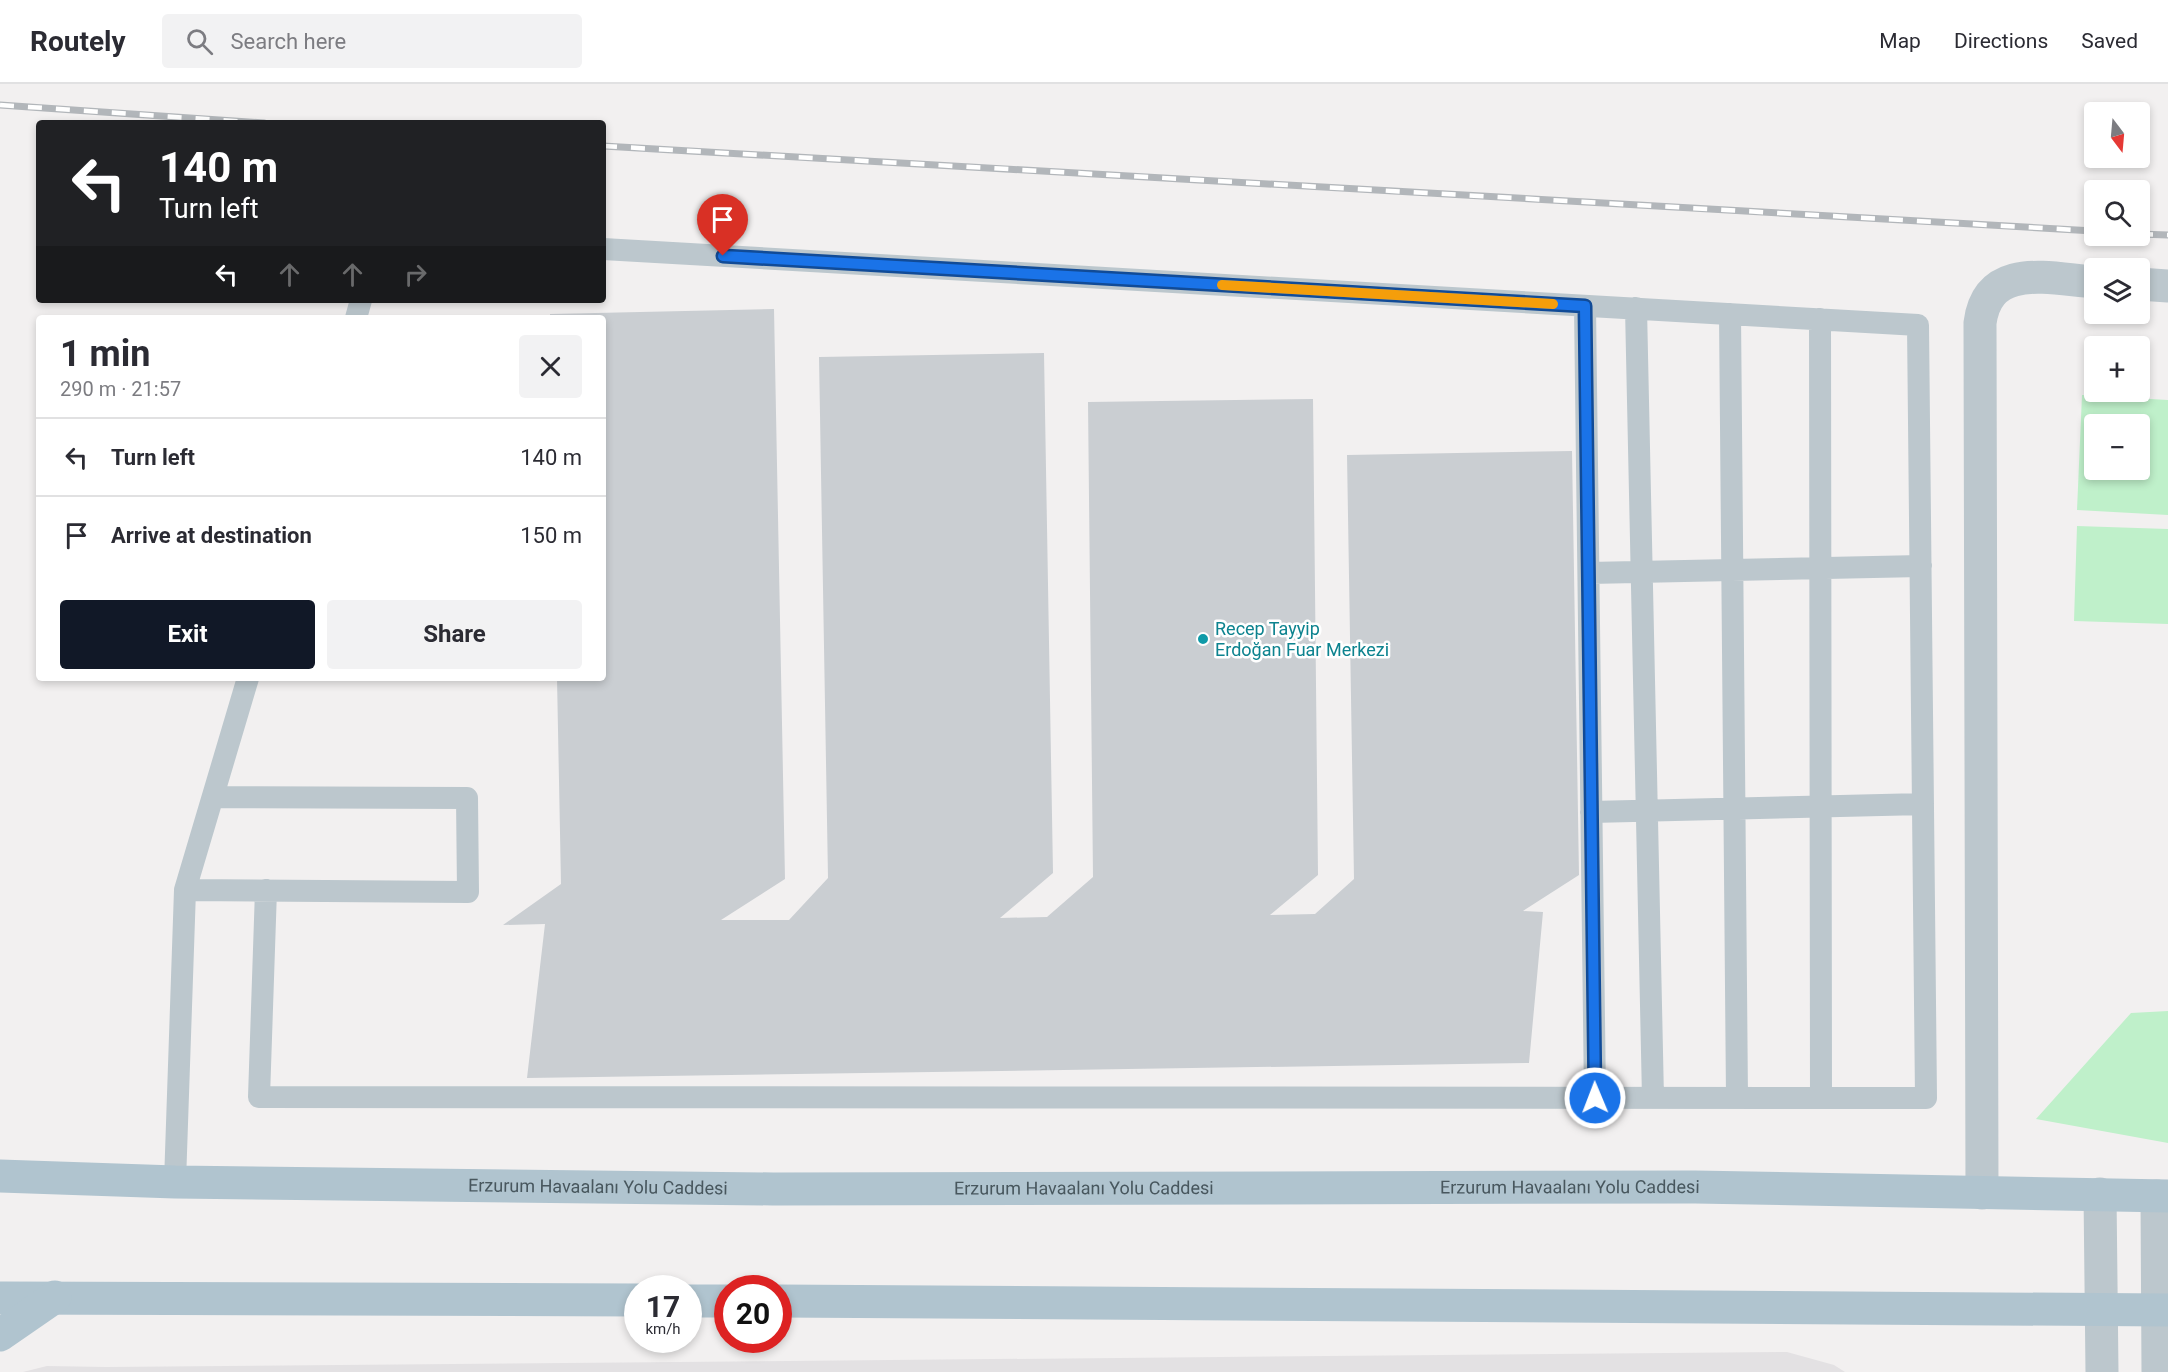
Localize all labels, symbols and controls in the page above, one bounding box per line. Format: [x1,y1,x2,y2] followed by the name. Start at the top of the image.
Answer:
[162,14,582,68] search box
[30,25,126,58] text: Routely
[183,25,216,58] icon: search
[231,29,346,54] text: Search here
[1879,29,1921,53] text: Map
[1954,29,2048,53] text: Directions
[2081,29,2138,53] text: Saved
[2084,102,2150,168] north arrow
[2084,102,2150,480] map controls
[159,143,278,192] text: 140 m
[60,144,138,222] icon: left
[2084,180,2150,246] button: search
[159,193,259,225] text: Turn left
[697,194,748,256] pin
[706,203,739,236] icon: arrive
[210,258,243,291] icon: left
[273,258,306,291] icon: ahead
[336,258,369,291] icon: ahead
[399,258,432,291] icon: right
[2084,258,2150,324] button: layers
[60,333,151,375] text: 1 min
[519,335,582,398] button: close
[2084,336,2150,402] button: +
[60,377,181,401] text: 290 m · 21:57
[2084,414,2150,480] button: −
[60,441,93,474] icon: left
[111,445,195,470] text: Turn left
[520,445,582,470] text: 140 m
[60,519,93,552] icon: arrive
[111,523,312,548] text: Arrive at destination
[520,523,582,548] text: 150 m
[60,600,315,669] button: Exit
[327,600,582,669] button: Share
[1215,618,1389,660] place label: Recep Tayyip Erdoğan Fuar Merkezi
[1196,632,1210,646] marker: Recep Tayyip Erdoğan Fuar Merkezi
[1563,1066,1627,1130] position arrow
[468,1174,728,1198] street label: Erzurum Havaalanı Yolu Caddesi
[1440,1176,1700,1198] street label: Erzurum Havaalanı Yolu Caddesi
[954,1177,1214,1199] street label: Erzurum Havaalanı Yolu Caddesi
[714,1275,792,1353] speed limit sign: 20
[646,1289,680,1324] text: 17
[645,1320,681,1338] text: km/h

